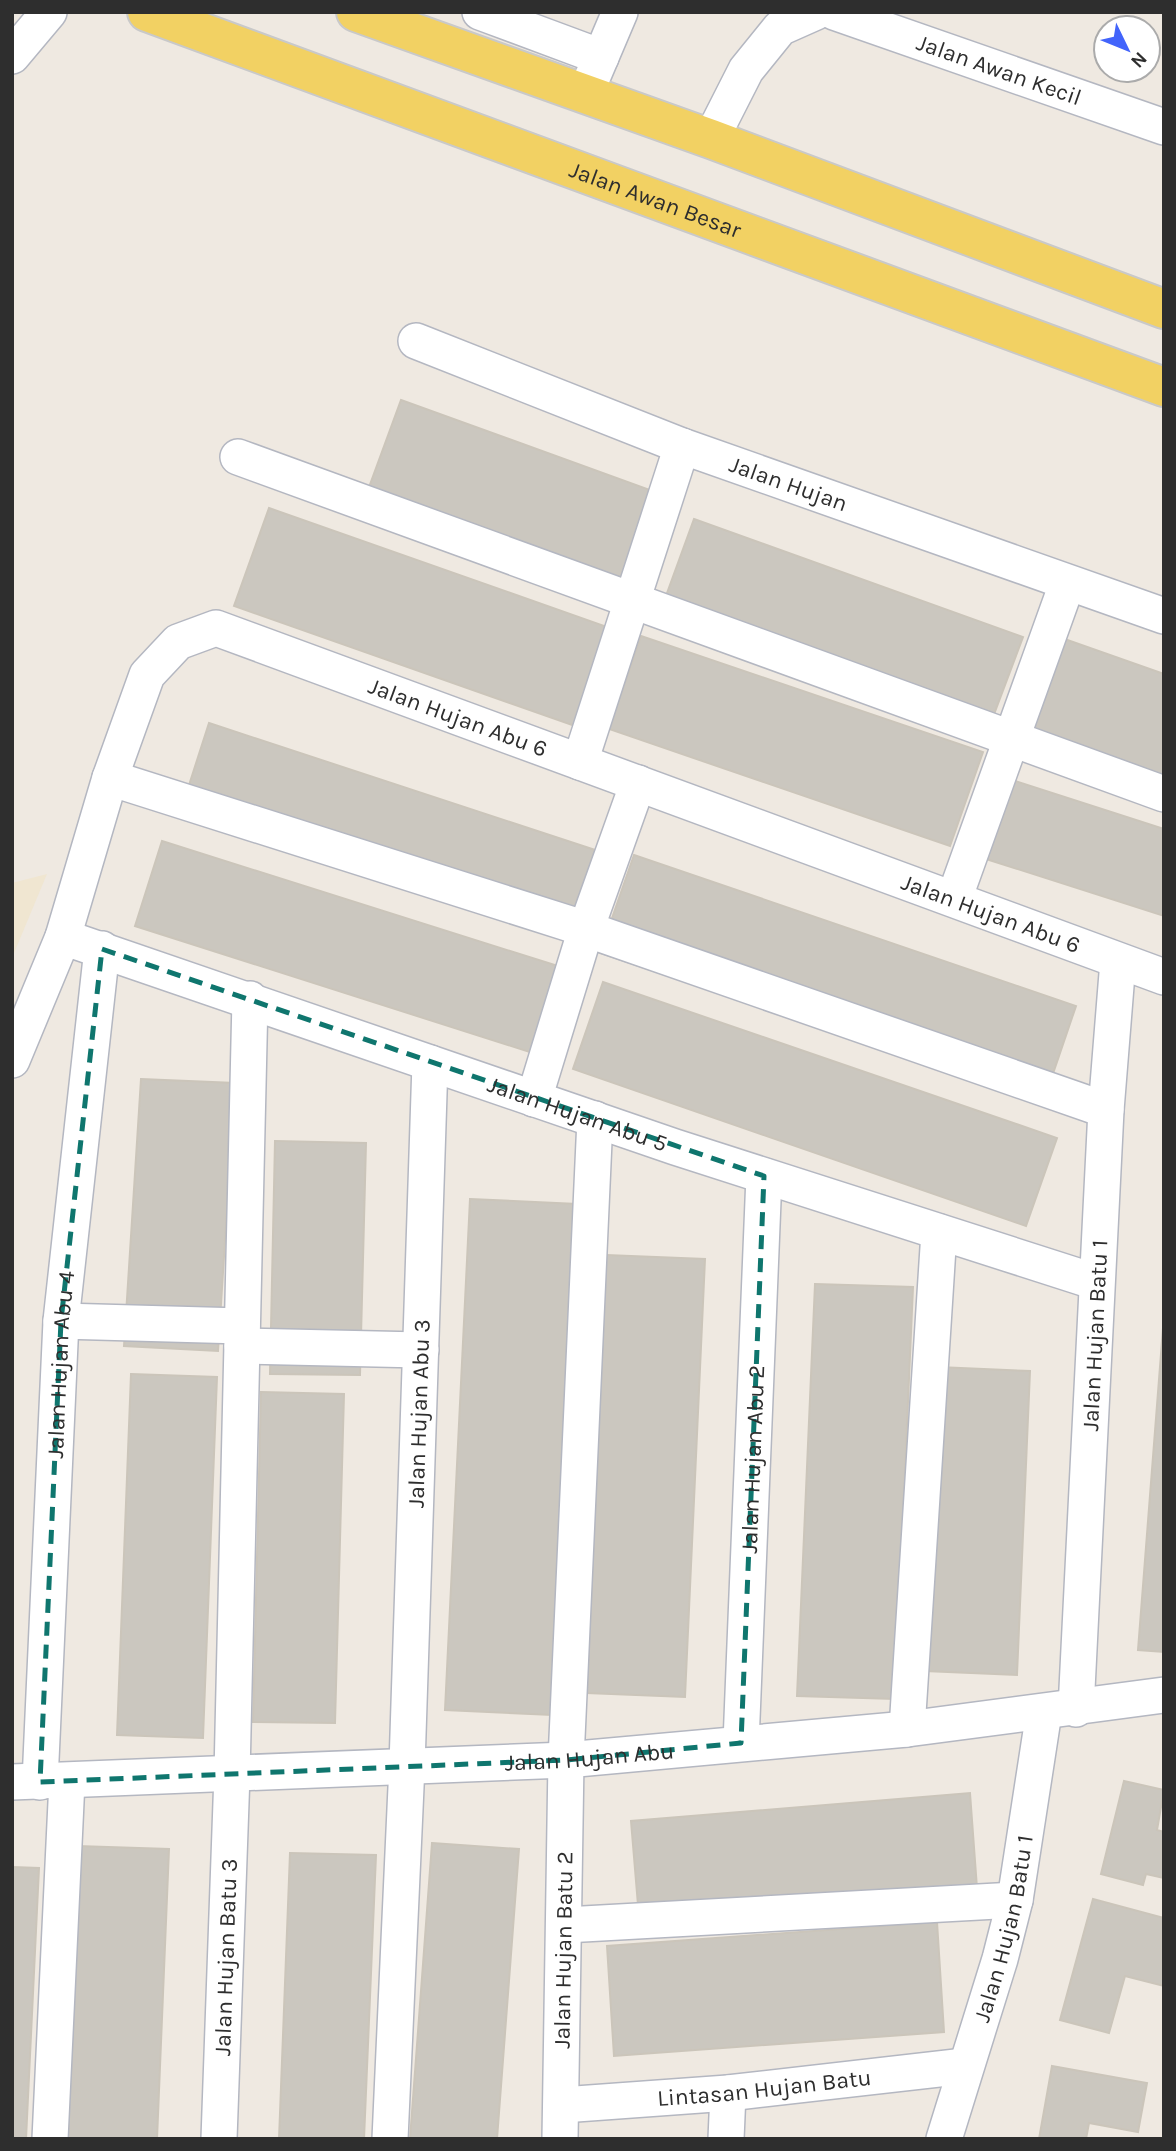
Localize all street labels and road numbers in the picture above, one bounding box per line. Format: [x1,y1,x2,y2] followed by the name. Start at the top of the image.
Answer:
[913,29,1085,111] street label: Jalan Awan Kecil
[566,156,746,244] street label: Jalan Awan Besar
[726,451,851,517] street label: Jalan Hujan
[365,672,551,763] street label: Jalan Hujan Abu 6
[898,869,1084,959] street label: Jalan Hujan Abu 6
[484,1071,671,1157] street label: Jalan Hujan Abu 5
[1077,1239,1113,1432] street label: Jalan Hujan Batu 1
[42,1269,80,1459] street label: Jalan Hujan Abu 4
[402,1319,436,1508] street label: Jalan Hujan Abu 3
[736,1364,770,1554] street label: Jalan Hujan Abu 2
[504,1737,675,1776] street label: Jalan Hujan Abu
[968,1833,1039,2026] street label: Jalan Hujan Batu 1
[548,1851,579,2049] street label: Jalan Hujan Batu 2
[209,1858,243,2056] street label: Jalan Hujan Batu 3
[656,2064,873,2112] street label: Lintasan Hujan Batu

